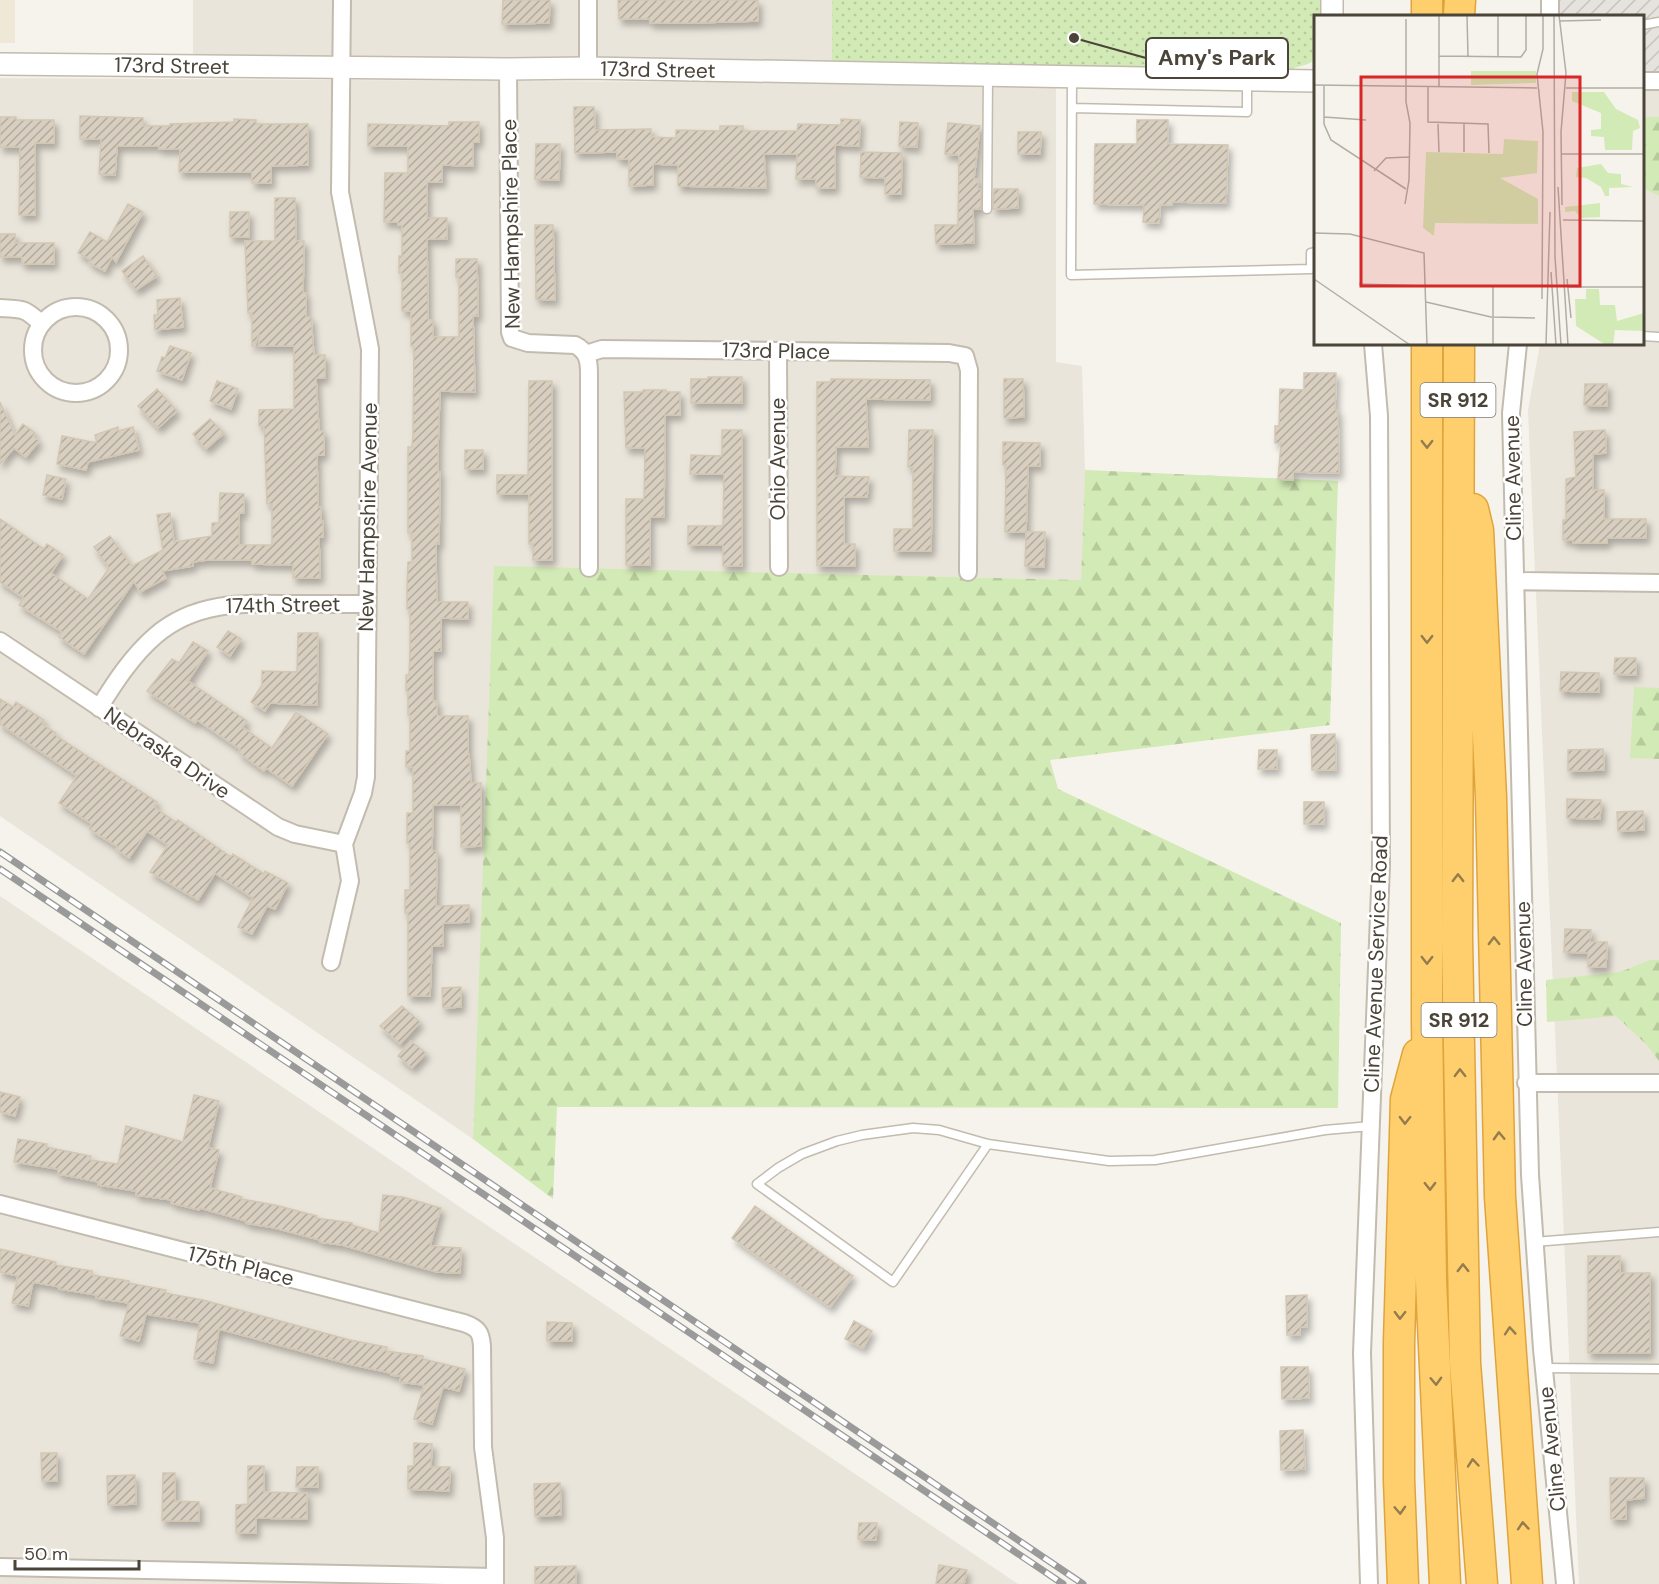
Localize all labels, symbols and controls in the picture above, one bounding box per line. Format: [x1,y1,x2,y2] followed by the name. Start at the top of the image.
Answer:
[1314,15,1644,345] inset map
[1146,38,1288,78] callout: Amy's Park
[1158,43,1276,72] text: Amy's Park
[114,51,230,81] street label: 173rd Street
[600,55,716,85] street label: 173rd Street
[495,119,527,329] street label: New Hampshire Place
[722,336,830,366] street label: 173rd Place
[1420,383,1496,417] road number: SR 912
[764,398,792,520] street label: Ohio Avenue
[352,402,384,632] street label: New Hampshire Avenue
[1498,415,1528,541] street label: Cline Avenue
[1421,439,1433,448] one-way arrow
[225,590,341,620] street label: 174th Street
[1421,634,1433,643] one-way arrow
[98,700,236,806] street label: Nebraska Drive
[1358,835,1394,1093] street label: Cline Avenue Service Road
[1451,874,1464,883] one-way arrow
[1509,901,1539,1027] street label: Cline Avenue
[1488,937,1500,946] one-way arrow
[1421,955,1433,964] one-way arrow
[1422,1003,1496,1037] road number: SR 912
[1454,1069,1466,1078] one-way arrow
[1399,1116,1411,1125] one-way arrow
[1492,1132,1505,1141] one-way arrow
[1424,1182,1436,1191] one-way arrow
[185,1239,297,1293] street label: 175th Place
[1457,1264,1469,1273] one-way arrow
[1394,1311,1406,1320] one-way arrow
[1504,1327,1517,1336] one-way arrow
[1429,1376,1442,1385] one-way arrow
[1531,1385,1572,1513] street label: Cline Avenue
[1466,1458,1479,1467] one-way arrow
[1393,1506,1406,1515] one-way arrow
[1517,1521,1530,1530] one-way arrow
[15,1533,140,1571] scale bar
[24,1542,68,1566] text: 50 m

